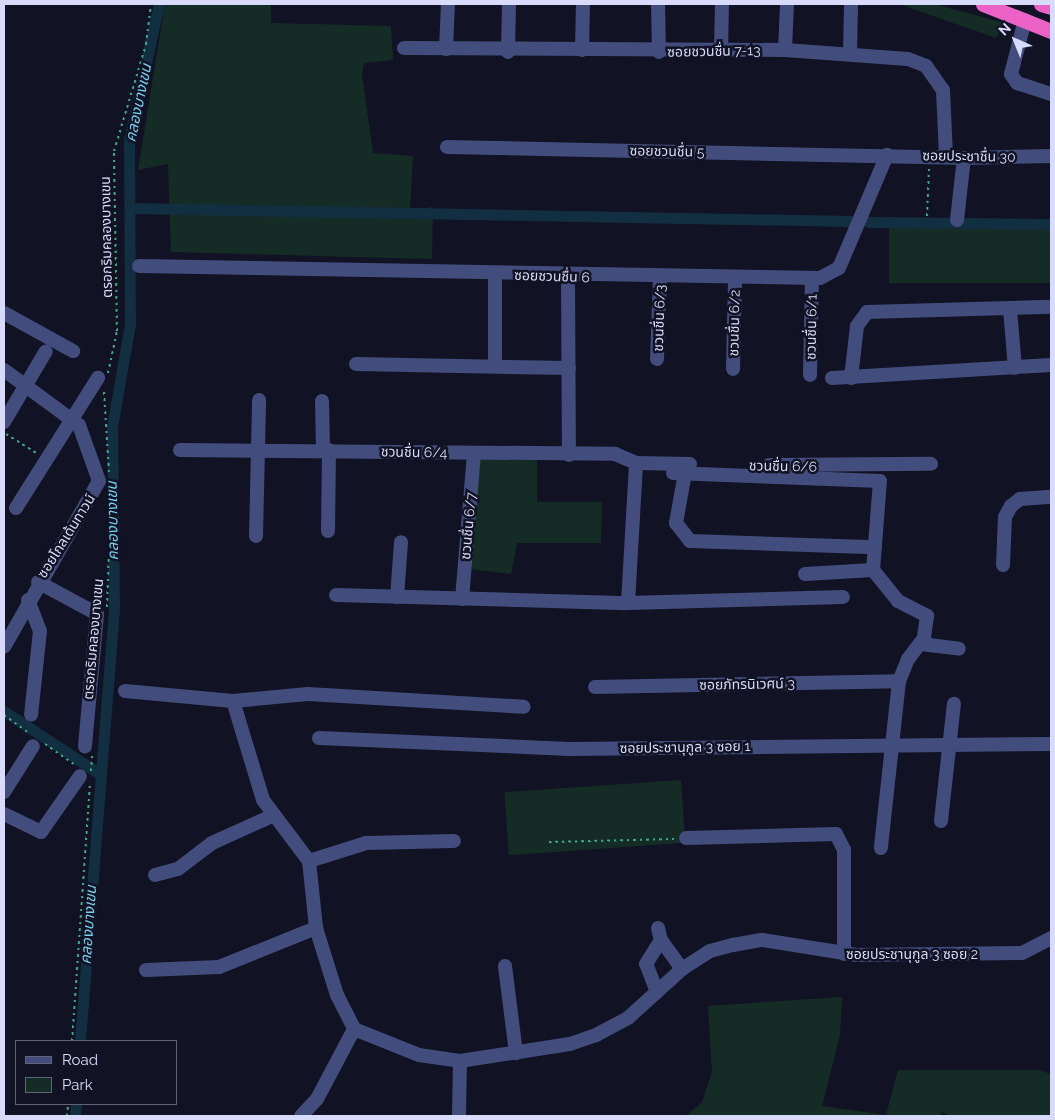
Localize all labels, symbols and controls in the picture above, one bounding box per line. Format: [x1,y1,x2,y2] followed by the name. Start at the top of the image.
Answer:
[990,15,1040,65] north arrow
[995,20,1014,39] text: N
[667,42,761,60] street label: ซอยชวนชื่น 7-13
[122,62,156,144] water label: คลองบางเขน
[629,142,705,160] street label: ซอยชวนชื่น 5
[922,147,1016,165] street label: ซอยประชาชื่น 30
[97,176,115,298] street label: ตรอกริมคลองบางเขน
[514,266,590,286] street label: ซอยชวนชื่น 6
[649,284,669,352] street label: ชวนชื่น 6/3
[725,289,743,357] street label: ชวนชื่น 6/2
[802,294,820,360] street label: ชวนชื่น 6/1
[381,443,447,461] street label: ชวนชื่น 6/4
[749,457,817,475] street label: ชวนชื่น 6/6
[103,481,123,561] water label: คลองบางเขน
[34,491,98,581] street label: ซอยโกลเด้นทาวน์
[457,492,479,560] street label: ชวนชื่น 6/7
[79,578,107,700] street label: ตรอกริมคลองบางเขน
[699,675,795,693] street label: ซอยภัทรนิเวศน์ 3
[619,737,751,757] street label: ซอยประชานุกูล 3 ซอย 1
[77,885,101,965] water label: คลองบางเขน
[846,946,978,962] street label: ซอยประชานุกูล 3 ซอย 2
[15,1040,178,1105] legend
[62,1051,98,1069] text: Road
[62,1076,93,1094] text: Park

